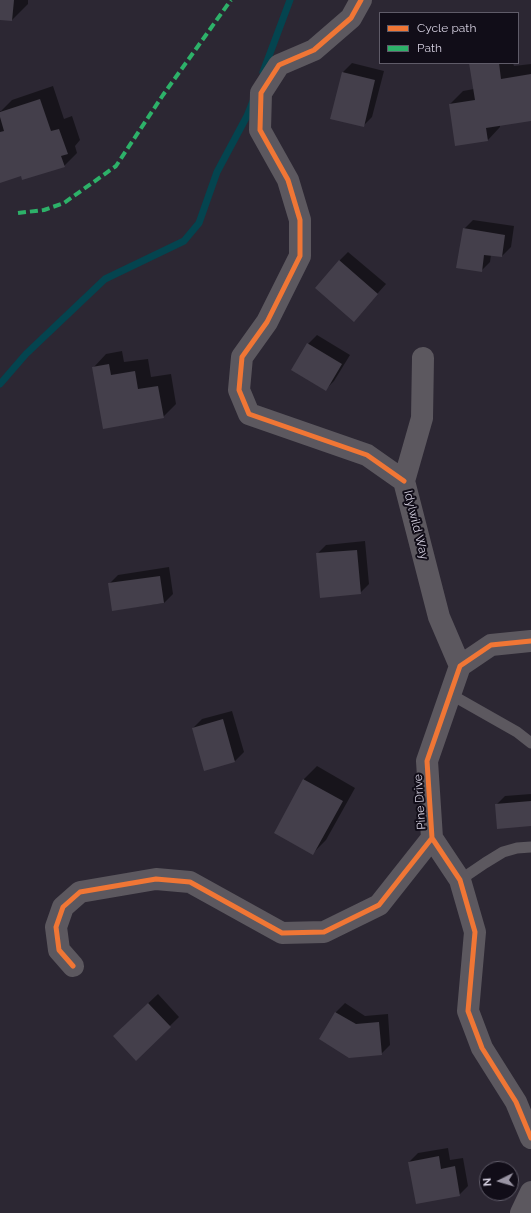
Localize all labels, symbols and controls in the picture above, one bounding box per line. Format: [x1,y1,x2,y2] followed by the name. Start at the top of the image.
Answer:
[379,12,519,64] legend
[417,21,476,35] text: Cycle path
[417,41,442,55] text: Path
[400,489,432,561] street label: Idylwild Way
[411,774,429,830] street label: Pine Drive
[479,1161,519,1201] north arrow
[481,1177,494,1187] text: N

